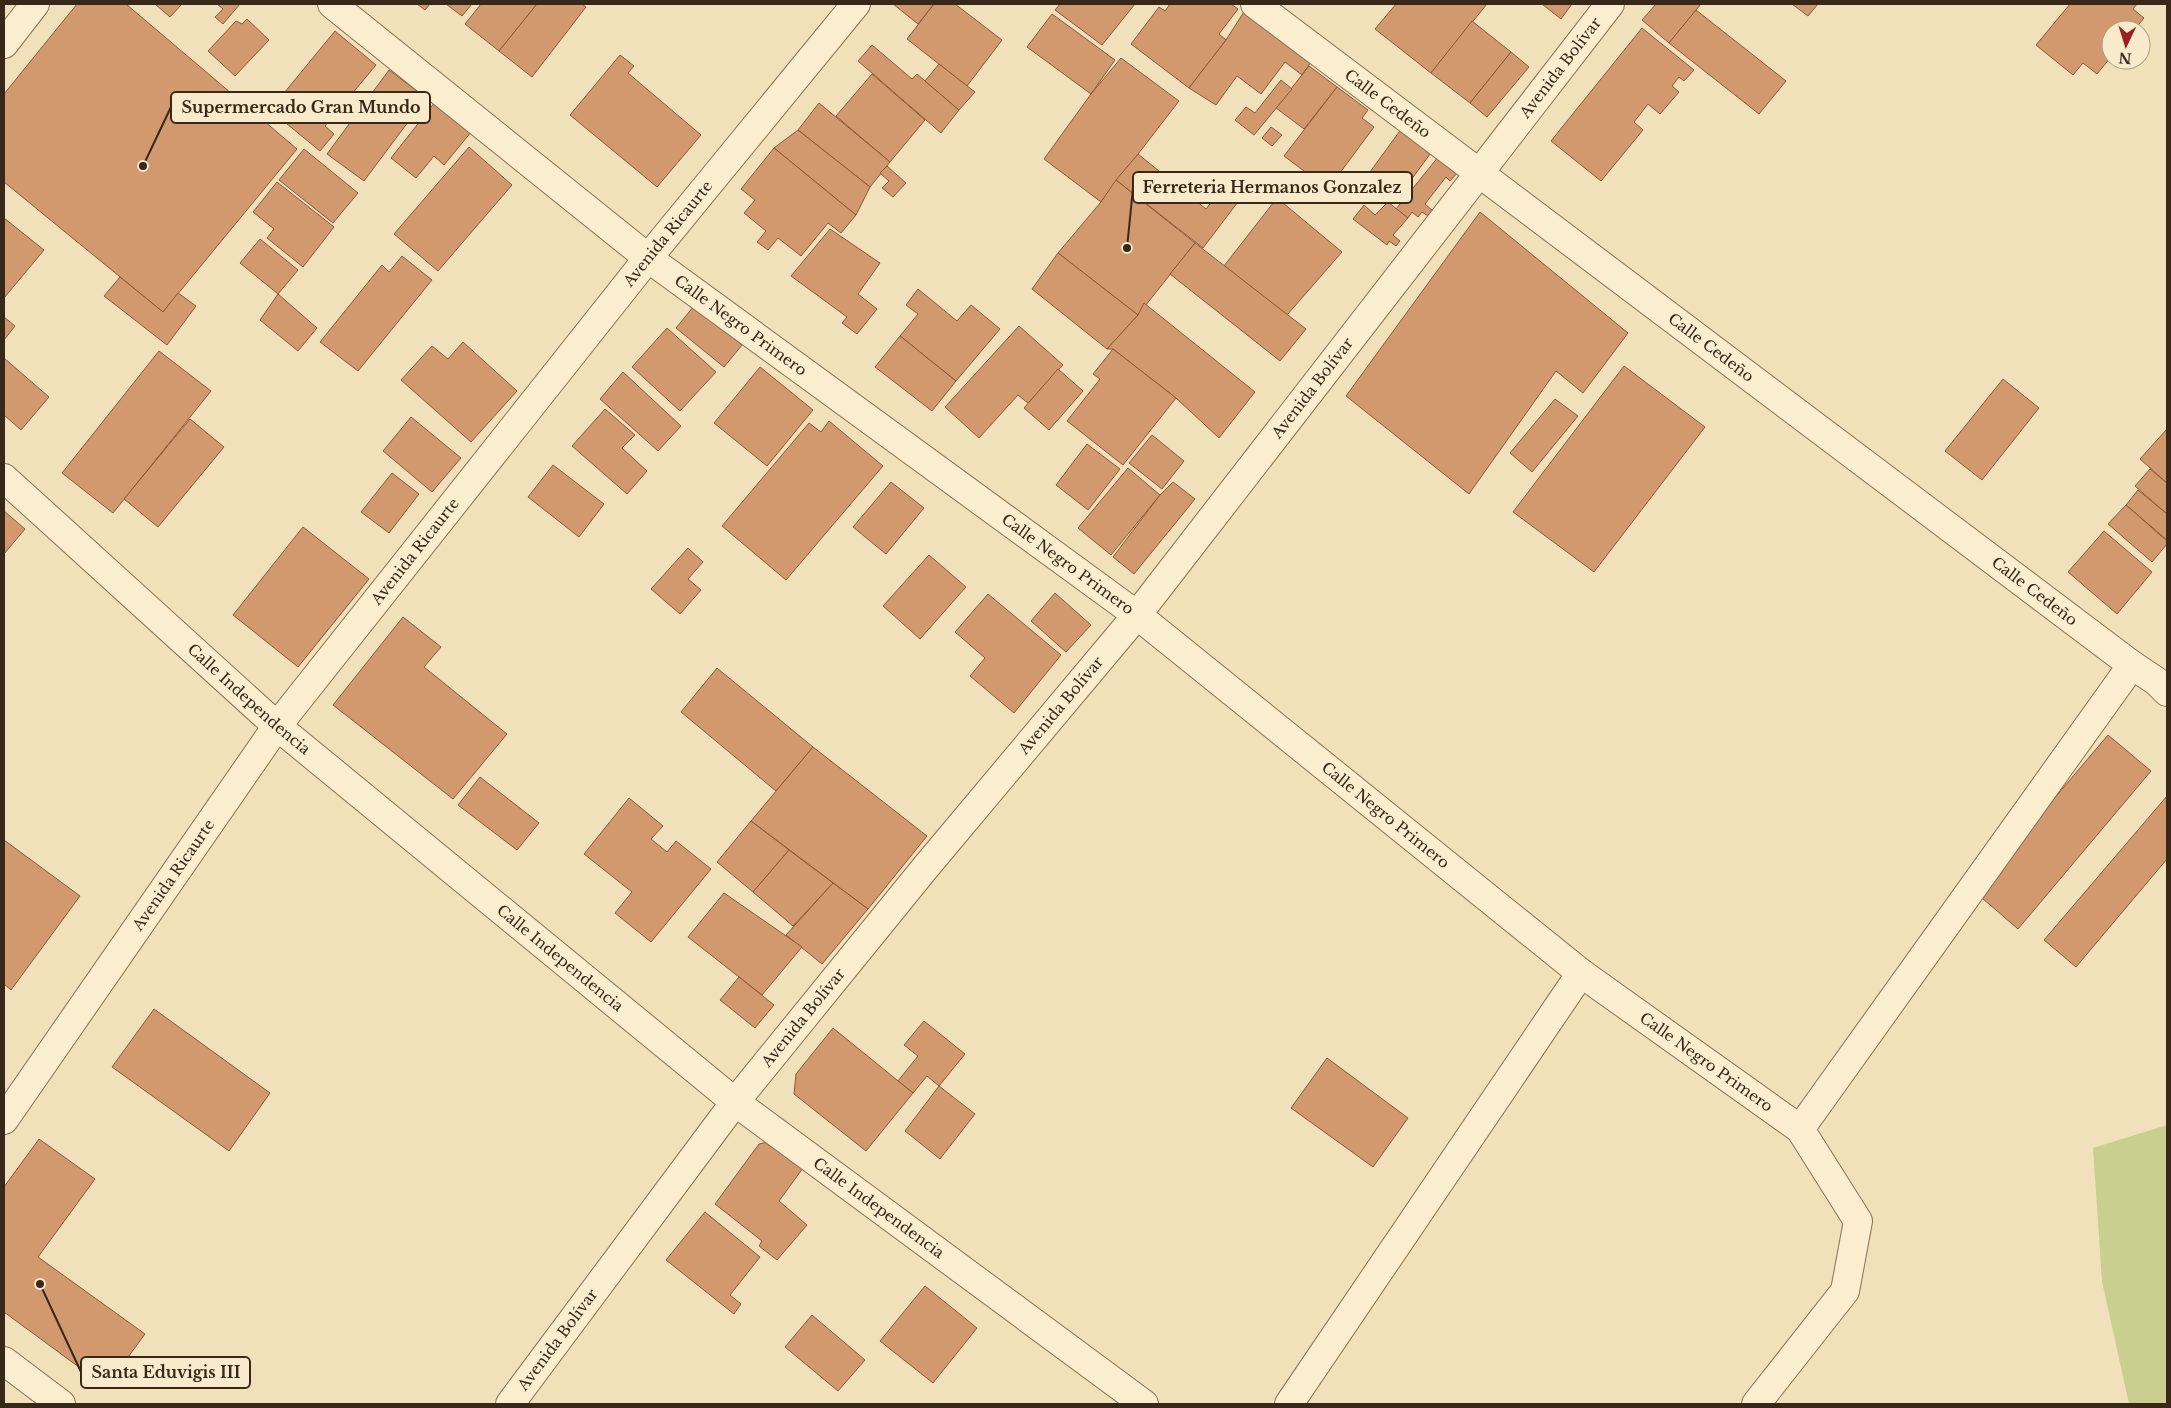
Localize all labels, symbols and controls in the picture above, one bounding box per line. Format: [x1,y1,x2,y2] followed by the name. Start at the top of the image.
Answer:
[1515,13,1606,122] street label: Avenida Bolívar
[2101,20,2151,70] north arrow
[2118,49,2132,67] text: N
[1341,65,1435,142] street label: Calle Cedeño
[171,92,430,123] callout: Supermercado Gran Mundo
[181,97,421,117] text: Supermercado Gran Mundo
[1133,172,1412,203] callout: Ferreteria Hermanos Gonzalez
[618,177,716,291] street label: Avenida Ricaurte
[1142,177,1402,197] text: Ferreteria Hermanos Gonzalez
[671,271,811,380] street label: Calle Negro Primero
[1665,309,1758,386] street label: Calle Cedeño
[1267,333,1358,443] street label: Avenida Bolívar
[366,494,463,609] street label: Avenida Ricaurte
[998,509,1138,619] street label: Calle Negro Primero
[1988,553,2082,630] street label: Calle Cedeño
[184,639,315,759] street label: Calle Independencia
[1014,652,1108,759] street label: Avenida Bolívar
[1318,758,1454,872] street label: Calle Negro Primero
[128,815,218,935] street label: Avenida Ricaurte
[493,900,628,1016] street label: Calle Independencia
[756,964,849,1072] street label: Avenida Bolívar
[1636,1008,1777,1116] street label: Calle Negro Primero
[810,1153,949,1263] street label: Calle Independencia
[513,1284,602,1395] street label: Avenida Bolívar
[81,1357,250,1388] callout: Santa Eduvigis III
[91,1362,241,1382] text: Santa Eduvigis III

